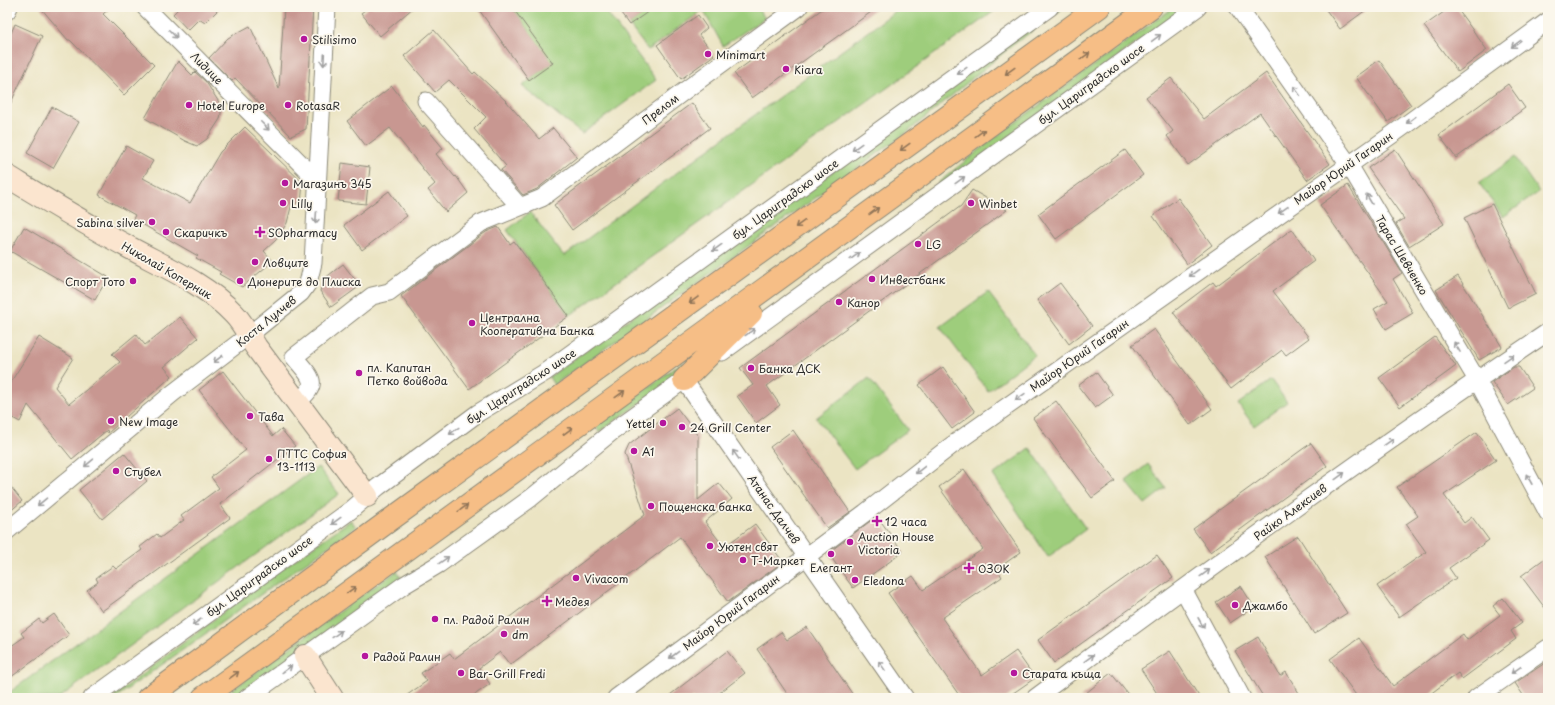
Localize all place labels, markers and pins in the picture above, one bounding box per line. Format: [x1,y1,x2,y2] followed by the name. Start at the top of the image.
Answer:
[312,31,357,48] place label: Stilisimo
[299,34,309,44] marker: Stilisimo
[716,46,765,63] place label: Minimart
[703,49,713,59] marker: Minimart
[794,61,823,78] place label: Kiara
[781,64,791,74] marker: Kiara
[197,97,265,114] place label: Hotel Europe
[296,97,340,114] place label: RotasaR
[184,100,194,110] marker: Hotel Europe
[283,100,293,110] marker: RotasaR
[293,175,371,192] place label: Магазинъ 345
[280,178,290,188] marker: Магазинъ 345
[291,195,313,212] place label: Lilly
[979,195,1018,212] place label: Winbet
[278,198,288,208] marker: Lilly
[966,198,976,208] marker: Winbet
[76,214,144,231] place label: Sabina silver
[147,217,157,227] marker: Sabina silver
[174,224,228,241] place label: Скаричкъ
[268,224,337,241] place label: SOpharmacy
[161,227,171,237] marker: Скаричкъ
[255,227,265,237] marker: SOpharmacy
[926,236,941,253] place label: LG
[913,239,923,249] marker: LG
[263,254,309,271] place label: Ловците
[250,257,260,267] marker: Ловците
[880,271,946,288] place label: Инвестбанк
[65,273,125,290] place label: Спорт Тото
[247,273,361,290] place label: Дюнерите до Плиска
[867,274,877,284] marker: Инвестбанк
[128,276,138,286] marker: Спорт Тото
[235,276,245,286] marker: Дюнерите до Плиска
[847,294,880,311] place label: Канор
[834,297,844,307] marker: Канор
[480,309,594,339] place label: Централна Кооперативна Банка
[467,318,477,328] marker: Централна Кооперативна Банка
[367,359,448,389] place label: пл. Капитан Петко войвода
[759,360,821,377] place label: Банка ДСК
[746,363,756,373] marker: Банка ДСК
[354,368,364,378] marker: пл. Капитан Петко войвода
[258,408,284,425] place label: Тава
[245,411,255,421] marker: Тава
[119,413,178,430] place label: New Image
[626,415,655,432] place label: Yettel
[106,416,116,426] marker: New Image
[658,418,668,428] marker: Yettel
[690,419,772,436] place label: 24 Grill Center
[677,422,687,432] marker: 24 Grill Center
[642,443,654,460] place label: A1
[277,445,347,475] place label: ПТТС София 13-1113
[629,446,639,456] marker: A1
[264,454,274,464] marker: ПТТС София 13-1113
[124,463,162,480] place label: Стубел
[111,466,121,476] marker: Стубел
[659,498,752,515] place label: Пощенска банка
[646,501,656,511] marker: Пощенска банка
[885,513,927,530] place label: 12 часа
[872,516,882,526] marker: 12 часа
[858,528,934,558] place label: Auction House Victoria
[845,537,855,547] marker: Auction House Victoria
[718,538,779,555] place label: Уютен свят
[705,541,715,551] marker: Уютен свят
[826,549,836,559] marker: Елегант
[751,552,805,569] place label: Т-Маркет
[738,555,748,565] marker: Т-Маркет
[810,559,853,576] place label: Елегант
[978,560,1009,577] place label: ОЗОК
[963,562,975,574] marker: ОЗОК
[584,570,628,587] place label: Vivacom
[863,572,904,589] place label: Eledona
[571,573,581,583] marker: Vivacom
[850,575,860,585] marker: Eledona
[555,593,590,610] place label: Медея
[542,596,552,606] marker: Медея
[1242,597,1288,614] place label: Джамбо
[1230,600,1240,610] marker: Джамбо
[443,611,530,628] place label: пл. Радой Ралин
[430,614,440,624] marker: пл. Радой Ралин
[512,626,528,643] place label: dm
[499,629,509,639] marker: dm
[373,648,441,665] place label: Радой Ралин
[360,651,370,661] marker: Радой Ралин
[469,665,546,682] place label: Bar-Grill Fredi
[1022,665,1101,682] place label: Старата къща
[456,668,466,678] marker: Bar-Grill Fredi
[1009,668,1019,678] marker: Старата къща

